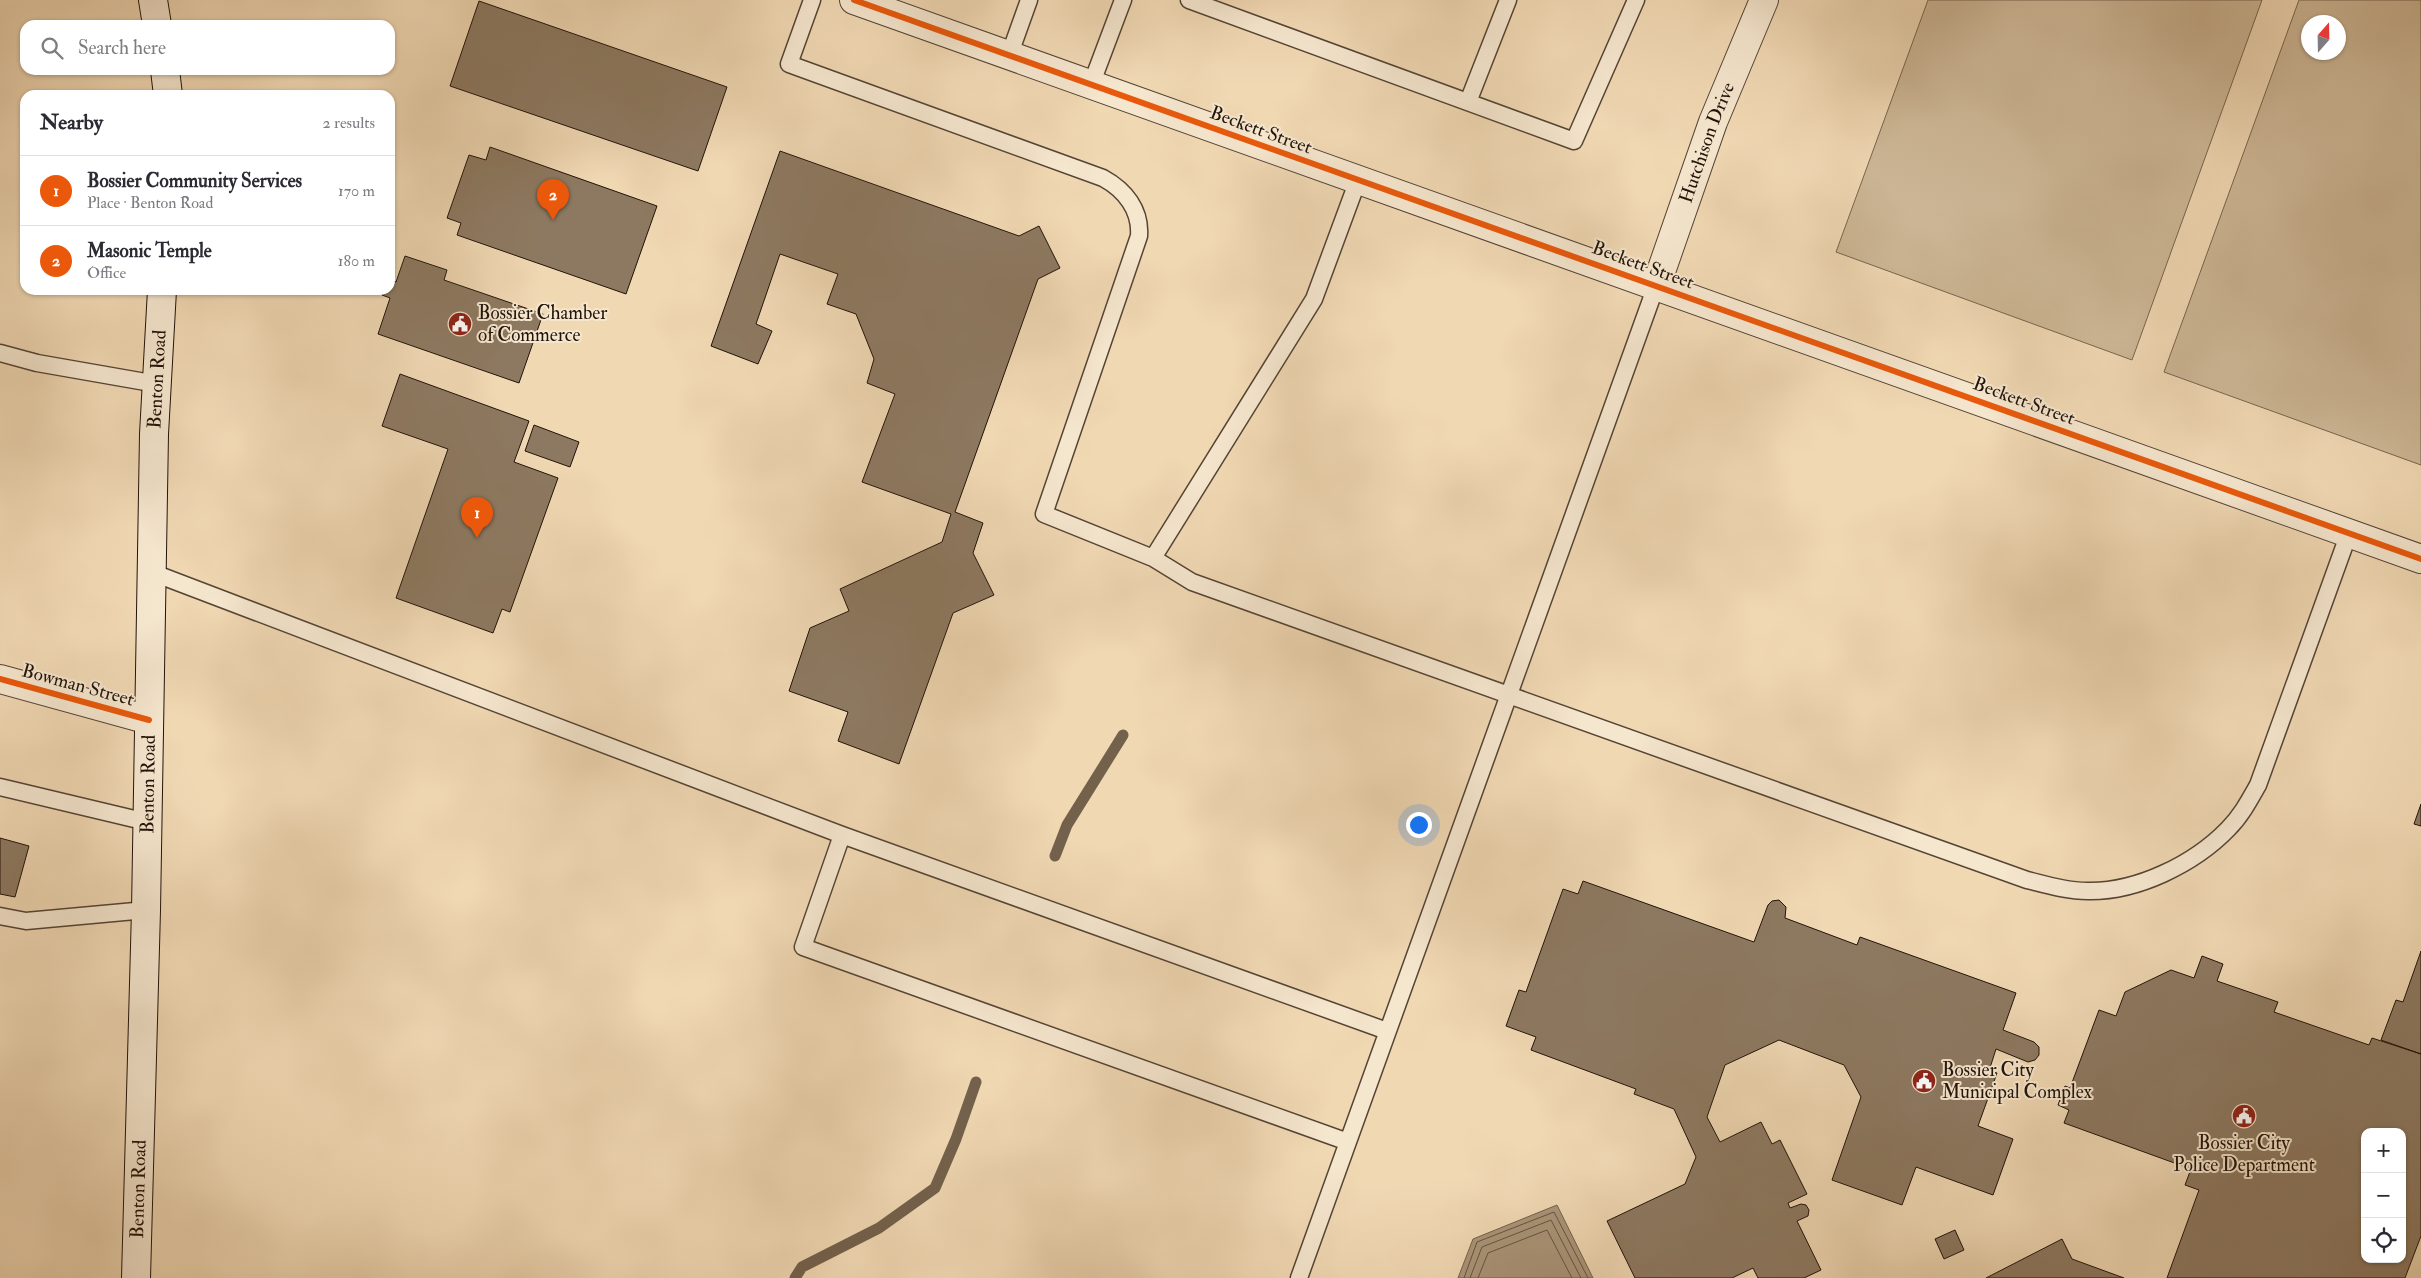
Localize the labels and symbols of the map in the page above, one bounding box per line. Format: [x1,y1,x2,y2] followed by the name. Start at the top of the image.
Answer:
[2301,15,2346,60] north arrow
[1674,79,1740,206] street label: Hutchison Drive
[1207,100,1315,160] street label: Beckett Street
[537,179,569,220] pin: 2
[1589,235,1697,295] street label: Beckett Street
[478,301,607,347] place label: Bossier Chamber of Commerce
[447,311,473,337] public building icon: Bossier Chamber of Commerce
[142,329,172,429] street label: Benton Road
[1970,371,2078,431] street label: Beckett Street
[461,497,493,538] pin: 1
[19,658,137,712] street label: Bowman Street
[135,734,161,834] street label: Benton Road
[1406,812,1432,838] your location
[1942,1058,2093,1105] place label: Bossier City Municipal Complex
[1911,1068,1937,1094] public building icon: Bossier City Municipal Complex
[2231,1103,2257,1129] public building icon: Bossier City Police Department
[2173,1131,2315,1178] place label: Bossier City Police Department
[125,1139,152,1239] street label: Benton Road

